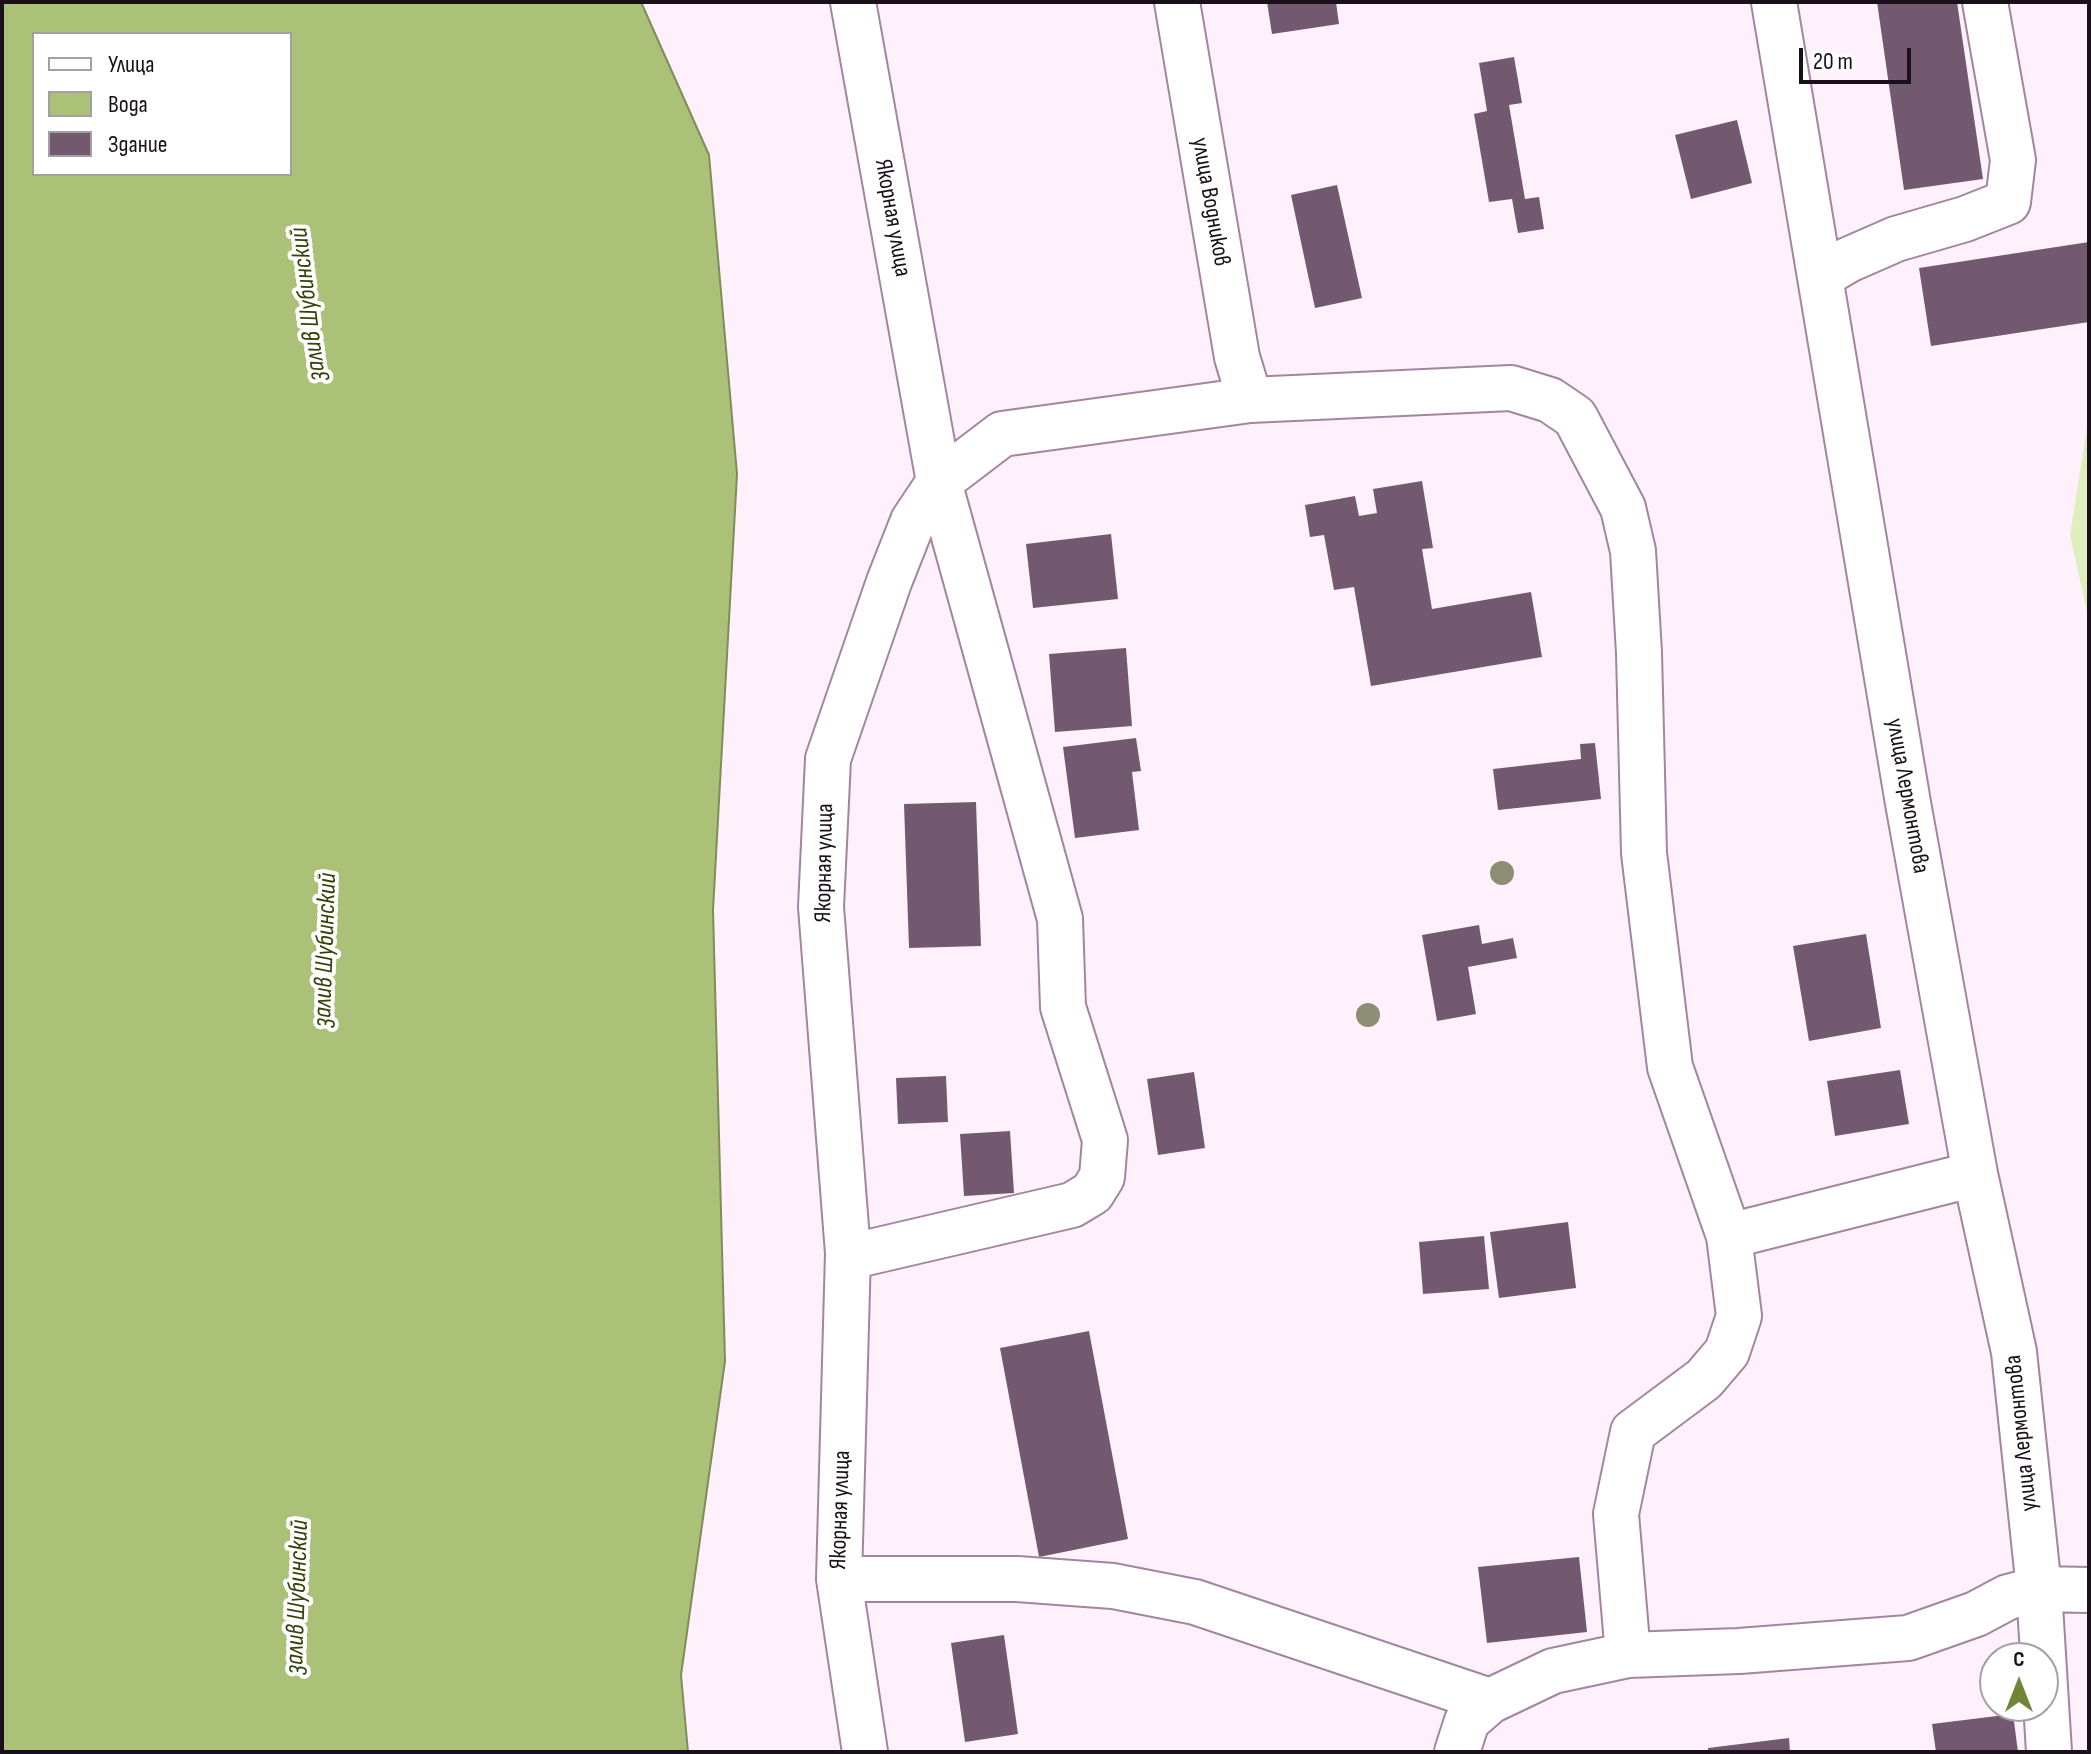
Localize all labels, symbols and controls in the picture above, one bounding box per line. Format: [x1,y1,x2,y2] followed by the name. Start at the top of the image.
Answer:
[32,32,292,176] legend
[1803,32,1915,82] scale bar
[1813,47,1853,76] text: 20 m
[108,50,154,79] text: Улица
[108,90,148,119] text: Вода
[108,130,167,159] text: Здание
[1185,135,1235,269] street label: улица Водников
[867,157,917,279] street label: Якорная улица
[284,226,334,382] water label: залив Шубинский
[1879,716,1935,876] street label: улица Лермонтова
[810,803,840,923] street label: Якорная улица
[308,872,344,1028] water label: залив Шубинский
[1999,1353,2045,1513] street label: улица Лермонтова
[825,1450,857,1570] street label: Якорная улица
[280,1519,316,1675] water label: залив Шубинский
[1979,1642,2059,1722] north arrow
[2013,1646,2025,1673] text: С

